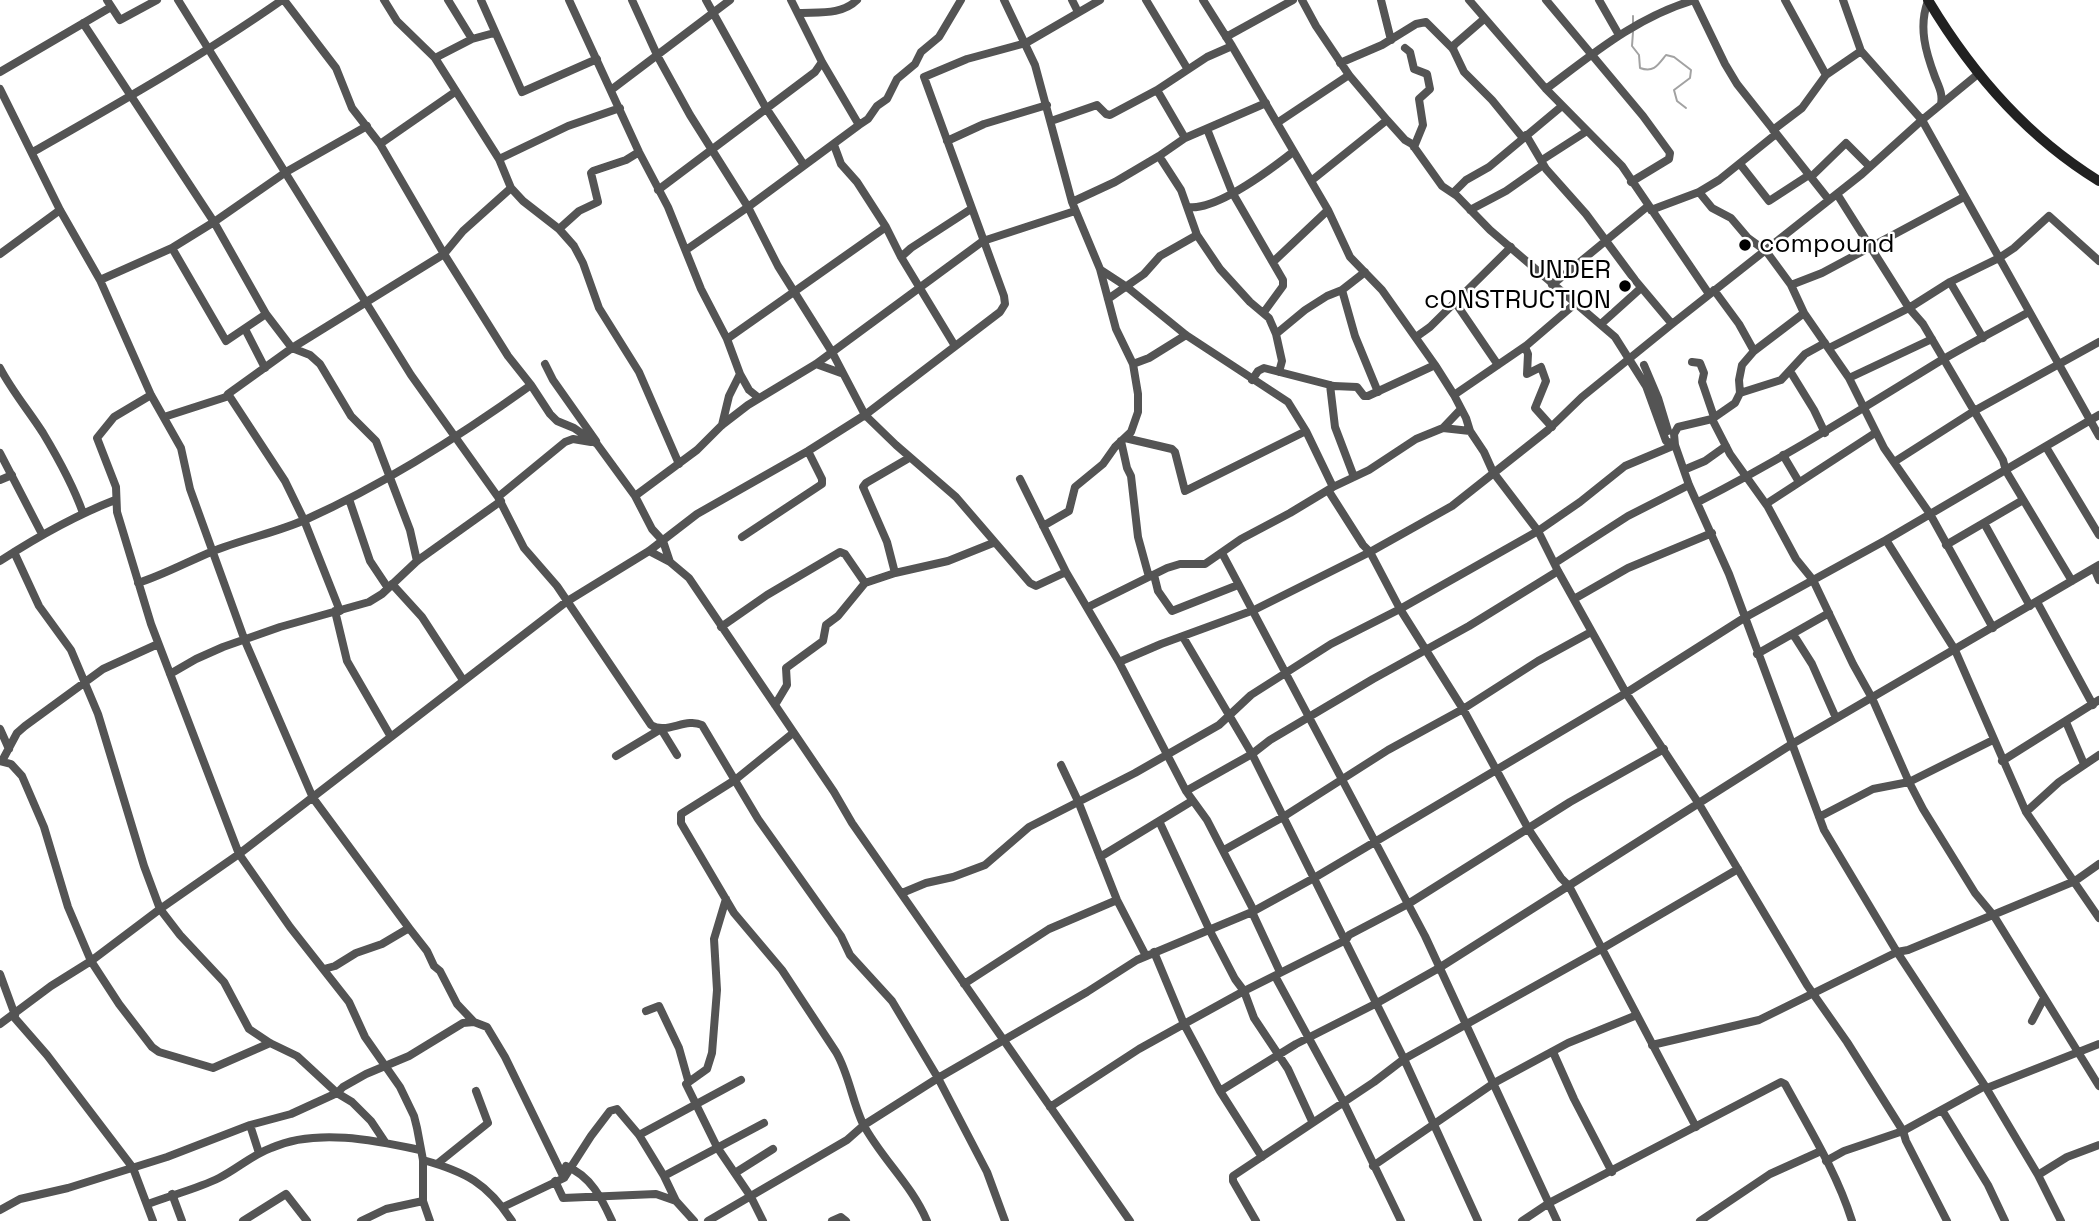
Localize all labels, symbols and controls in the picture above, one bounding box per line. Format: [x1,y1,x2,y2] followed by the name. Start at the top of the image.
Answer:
[1759,229,1894,261] place label: compound
[1737,237,1753,253] marker: compound
[1424,255,1611,316] place label: UNDER cONSTRUCTION
[1617,278,1633,294] marker: UNDER cONSTRUCTION

